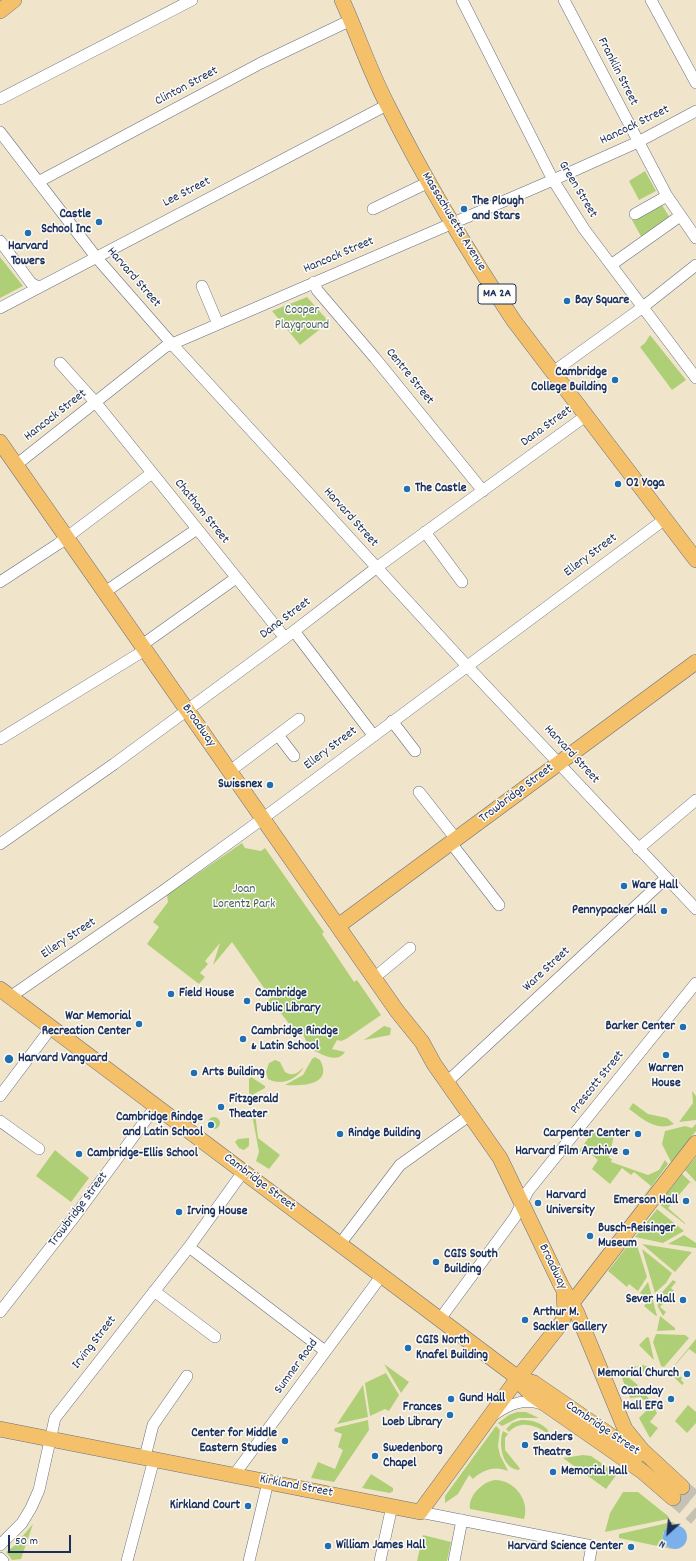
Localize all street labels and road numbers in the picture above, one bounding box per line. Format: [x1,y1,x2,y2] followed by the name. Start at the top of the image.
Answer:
[593,35,641,109] street label: Franklin Street
[153,64,221,110] street label: Clinton Street
[598,103,672,149] street label: Hancock Street
[554,159,600,221] street label: Green Street
[417,170,489,274] street label: Massachusetts Avenue
[161,174,213,212] street label: Lee Street
[301,234,377,278] street label: Hancock Street
[103,245,163,311] street label: Harvard Street
[478,284,516,304] road number: MA 2A
[382,346,436,408] street label: Centre Street
[22,387,90,445] street label: Hancock Street
[518,403,576,451] street label: Dana Street
[170,476,232,548] street label: Chatham Street
[319,485,381,551] street label: Harvard Street
[561,531,621,581] street label: Ellery Street
[258,595,314,643] street label: Dana Street
[178,702,218,750] street label: Broadway
[540,722,602,788] street label: Harvard Street
[301,724,361,774] street label: Ellery Street
[477,761,557,827] street label: Trowbridge Street
[39,915,99,963] street label: Ellery Street
[520,944,574,996] street label: Ware Street
[568,1048,628,1118] street label: Prescott Street
[220,1151,298,1215] street label: Cambridge Street
[46,1170,112,1250] street label: Trowbridge Street
[534,1242,570,1292] street label: Broadway
[69,1313,121,1373] street label: Irving Street
[272,1336,322,1398] street label: Sumner Road
[562,1398,642,1460] street label: Cambridge Street
[258,1472,334,1502] street label: Kirkland Street

